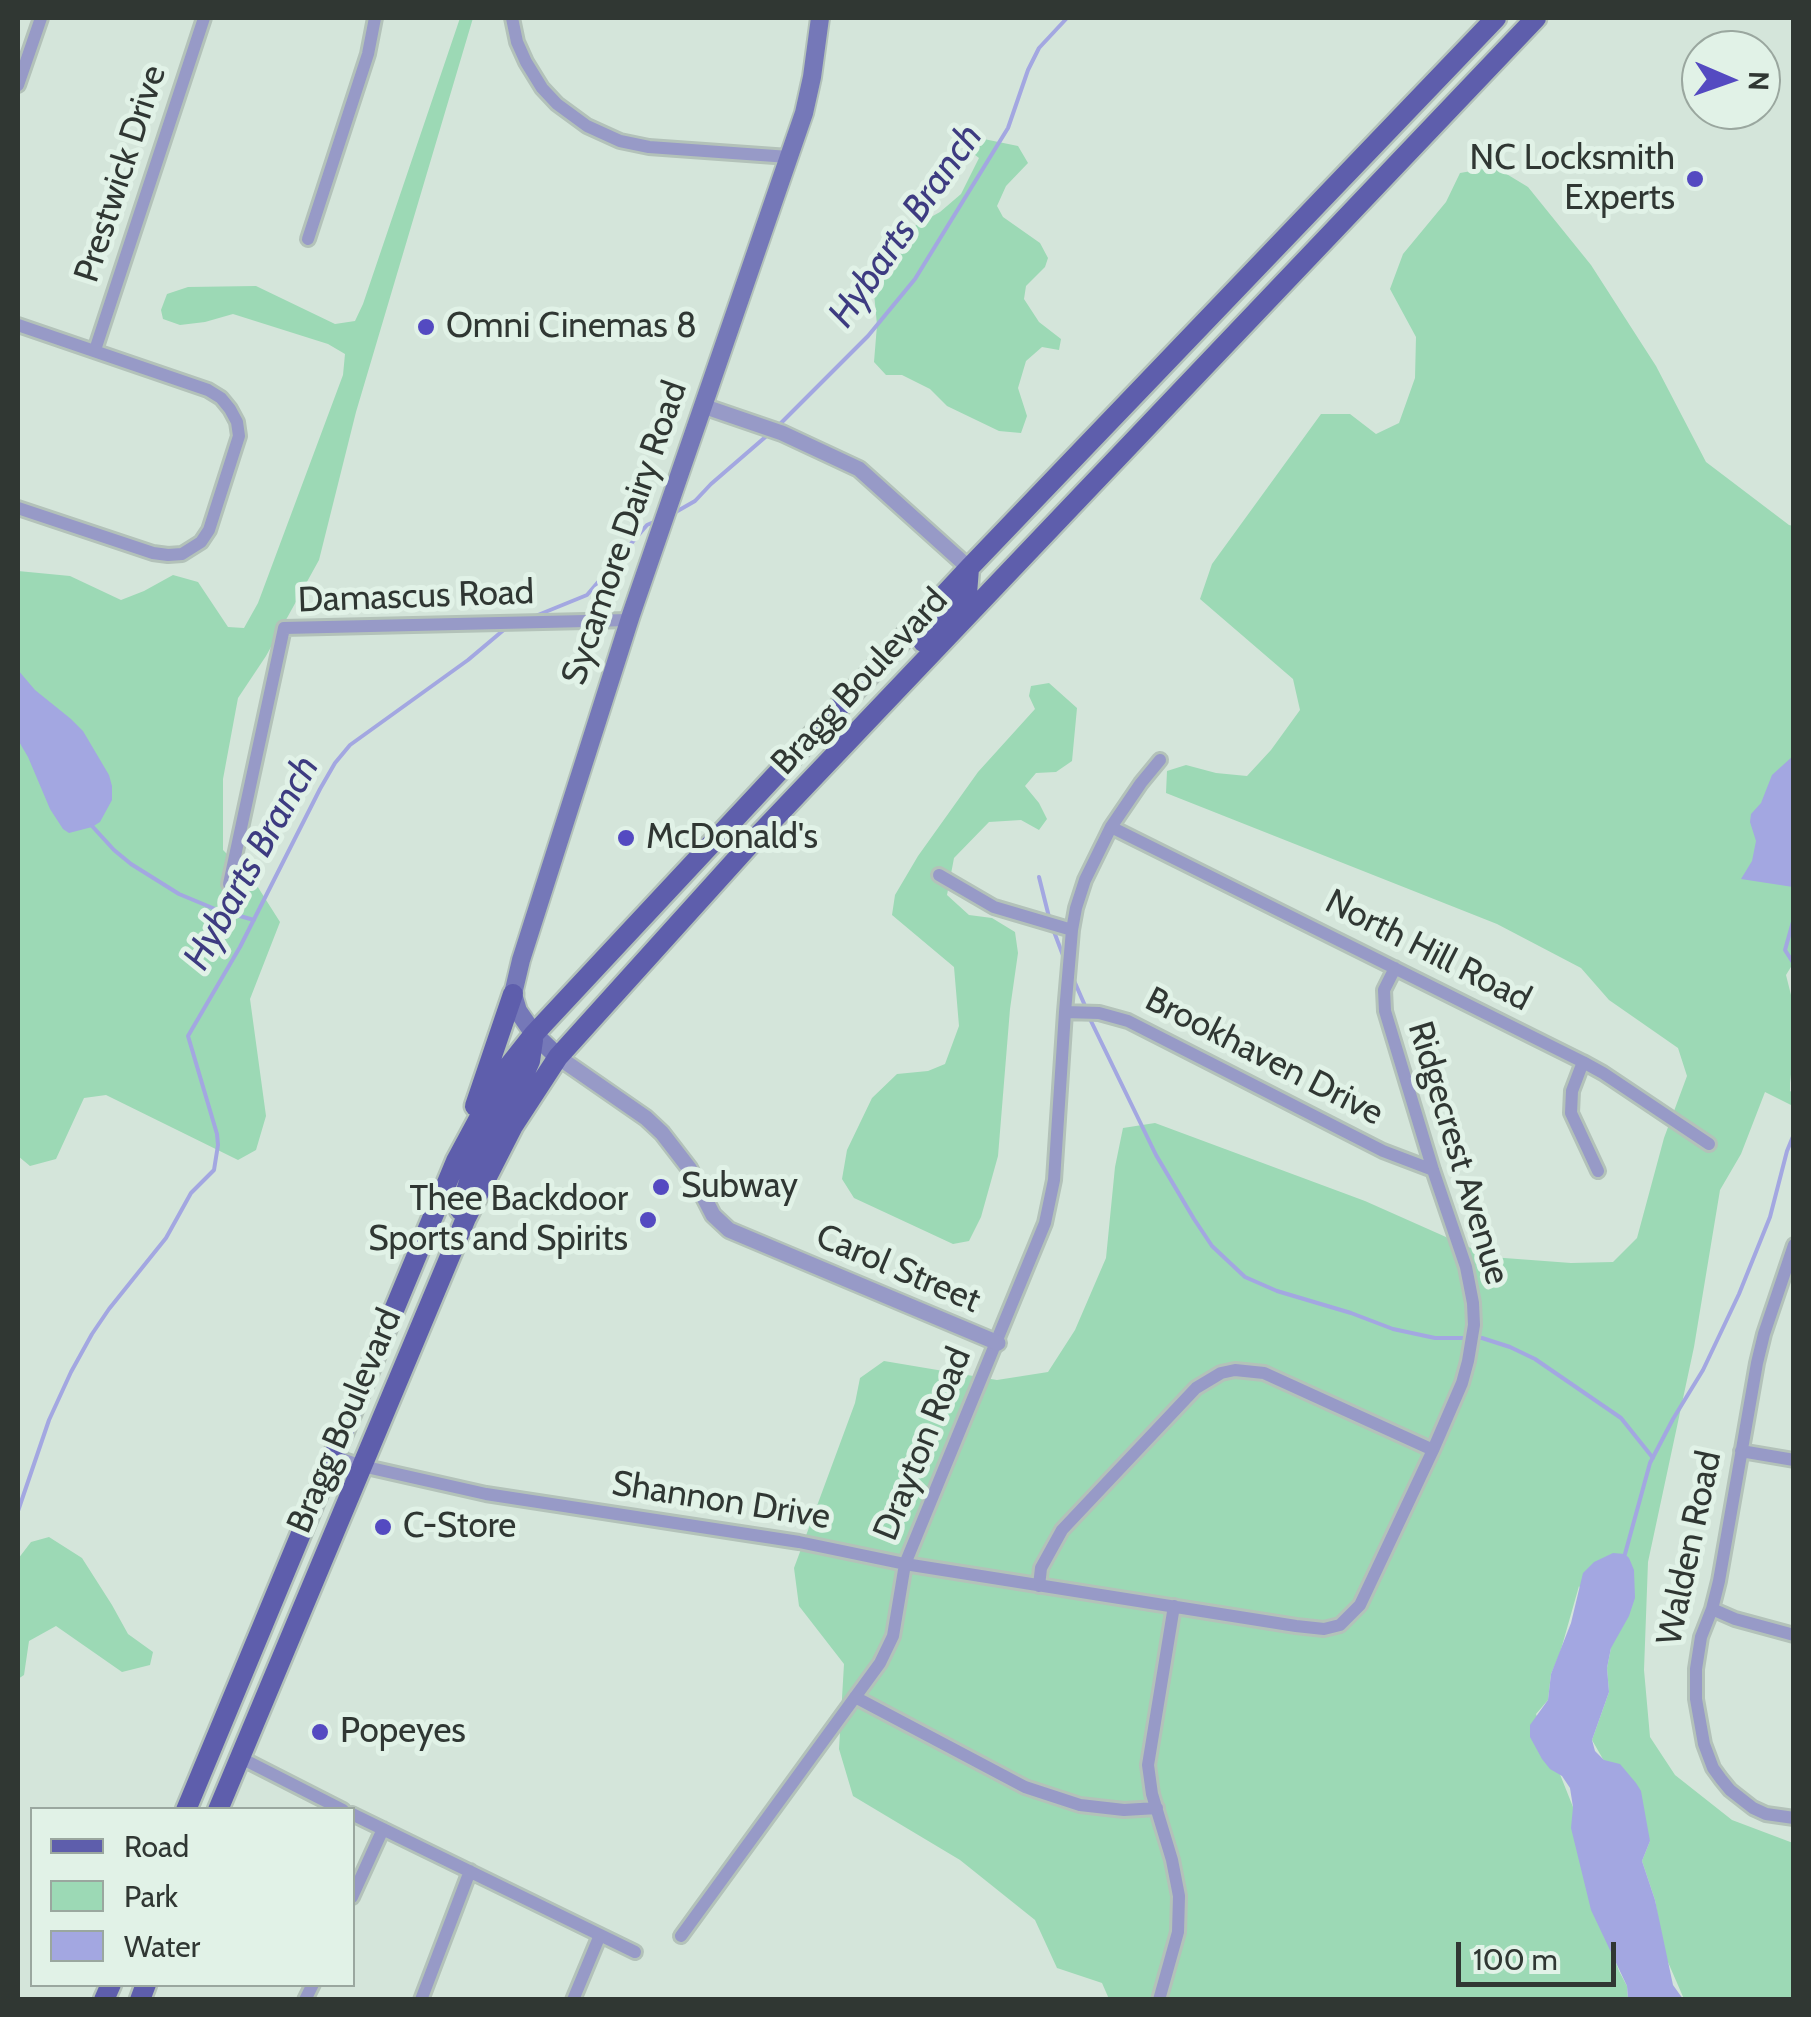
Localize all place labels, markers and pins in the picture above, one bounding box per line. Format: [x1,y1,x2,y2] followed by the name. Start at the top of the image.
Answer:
[1470,138,1675,220] place label: NC Locksmith Experts
[1684,168,1706,190] marker: NC Locksmith Experts
[446,306,697,348] place label: Omni Cinemas 8
[415,316,437,338] marker: Omni Cinemas 8
[646,817,818,859] place label: McDonald's
[615,827,637,849] marker: McDonald's
[681,1166,798,1208] place label: Subway
[650,1176,672,1198] marker: Subway
[368,1179,628,1261] place label: Thee Backdoor Sports and Spirits
[637,1209,659,1231] marker: Thee Backdoor Sports and Spirits
[403,1506,516,1548] place label: C-Store
[372,1516,394,1538] marker: C-Store
[340,1711,466,1753] place label: Popeyes
[309,1721,331,1743] marker: Popeyes

